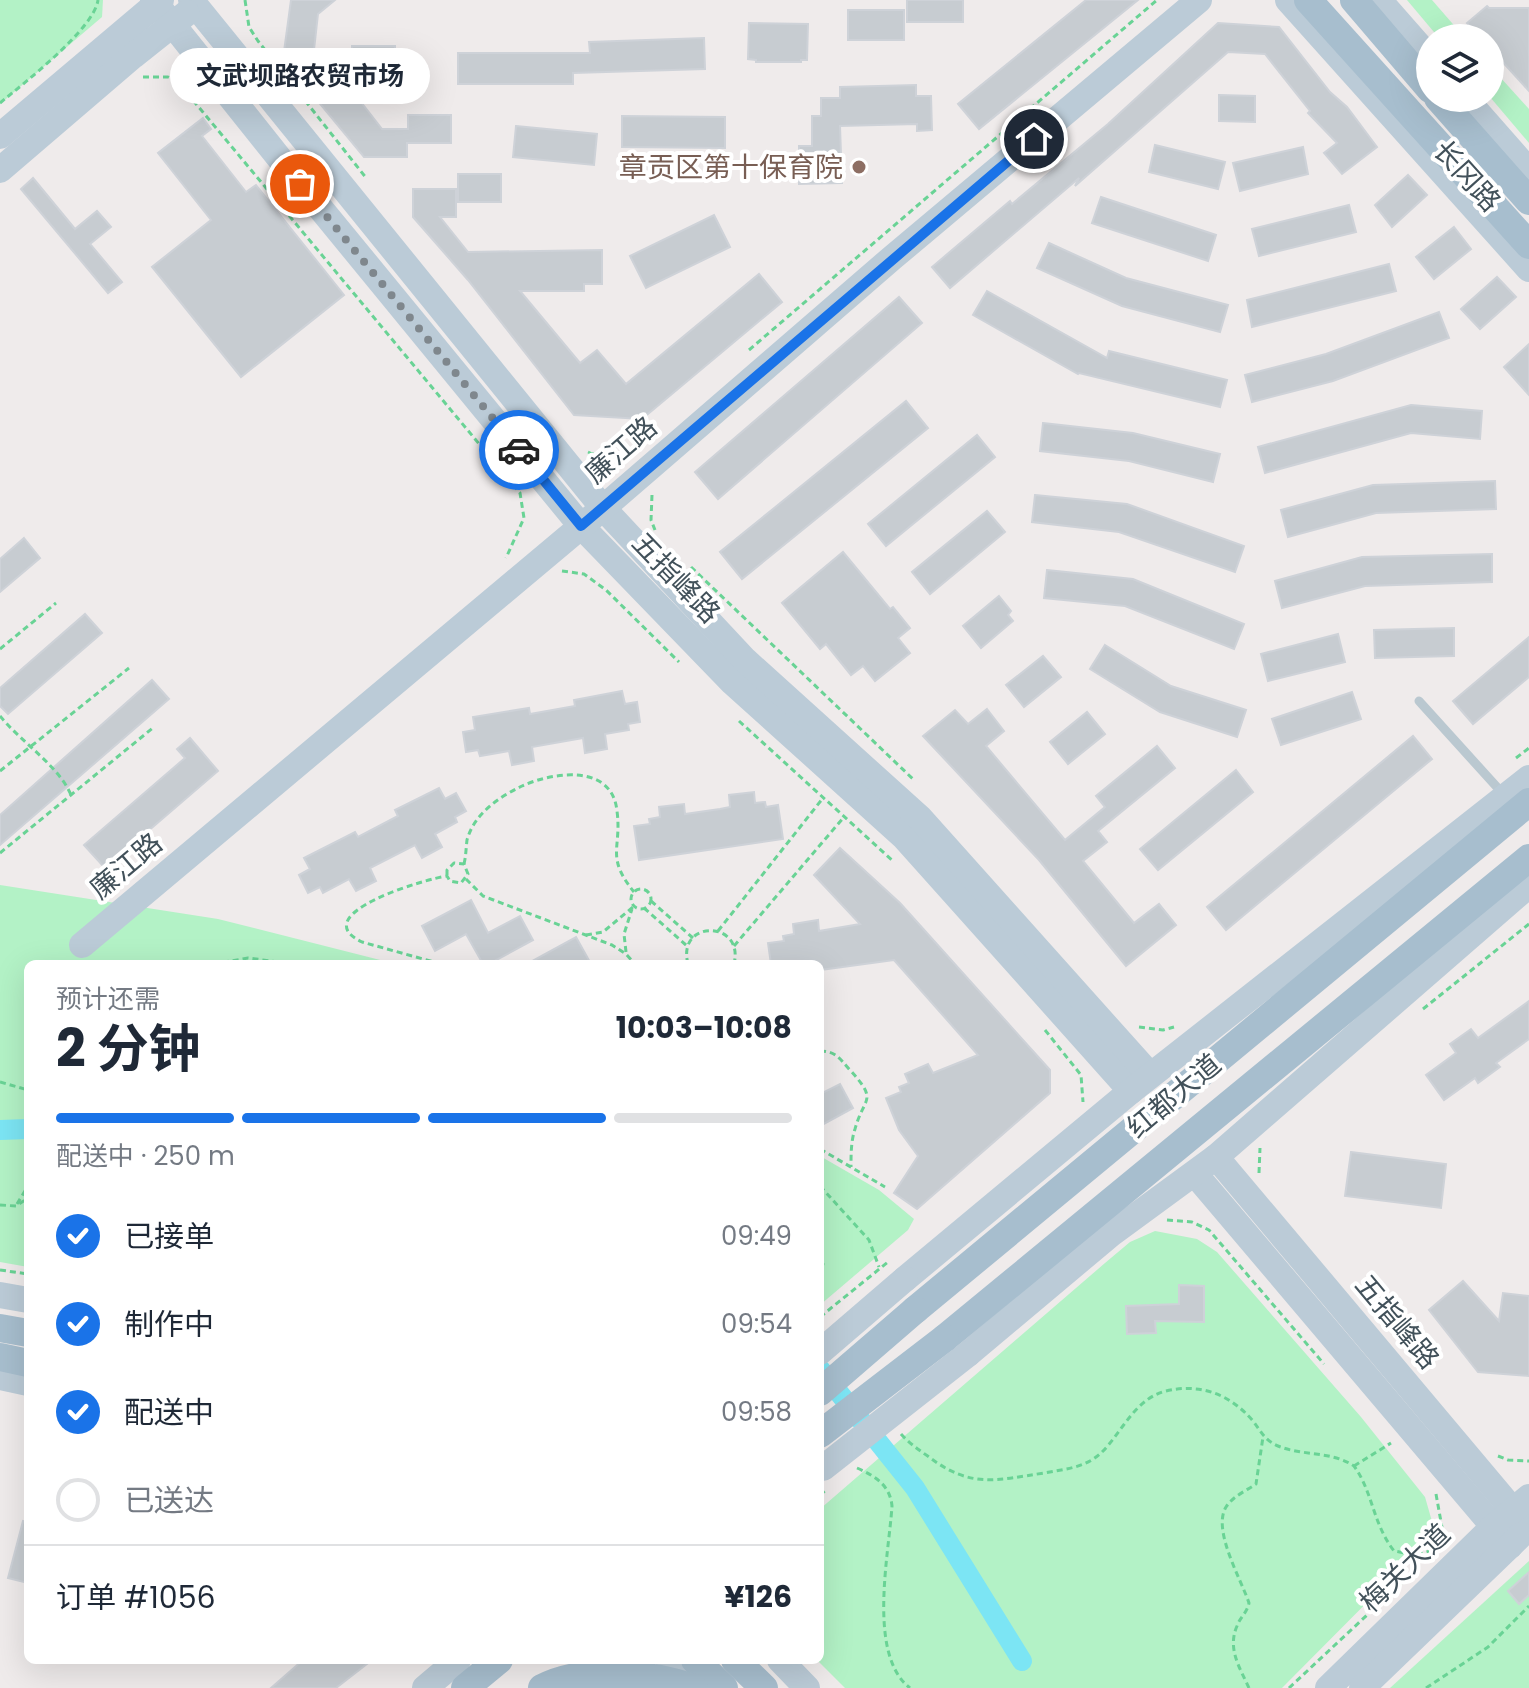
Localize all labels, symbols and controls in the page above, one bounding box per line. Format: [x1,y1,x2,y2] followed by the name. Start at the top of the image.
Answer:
[1416,24,1504,112] map controls
[1416,24,1504,112] button: layers
[170,48,430,104] callout: 文武坝路农贸市场
[196,58,404,94] text: 文武坝路农贸市场
[1000,105,1068,173] pin
[1012,117,1056,161] icon: home
[1424,132,1510,220] street label: 长冈路
[619,148,843,187] place label: 章贡区第十保育院
[266,150,334,218] pin
[850,158,868,176] marker: 章贡区第十保育院
[278,162,322,206] icon: bag
[577,408,665,492] street label: 廉江路
[479,410,559,490] courier
[497,428,541,472] icon: car
[623,524,729,632] street label: 五指峰路
[81,824,171,908] street label: 廉江路
[56,981,160,1017] text: 预计还需
[616,1006,792,1049] text: 10:03–10:08
[56,1012,201,1085] text: 2 分钟
[1119,1045,1229,1147] street label: 红都大道
[56,1138,235,1174] text: 配送中 · 250 m
[56,1214,100,1258] icon: check
[124,1215,214,1258] text: 已接单
[721,1218,792,1254] text: 09:49
[1346,1267,1448,1377] street label: 五指峰路
[56,1302,100,1346] icon: check
[124,1303,214,1346] text: 制作中
[721,1306,792,1342] text: 09:54
[56,1390,100,1434] icon: check
[124,1391,214,1434] text: 配送中
[721,1394,792,1430] text: 09:58
[124,1479,214,1522] text: 已送达
[1351,1515,1459,1621] street label: 梅关大道
[724,1575,792,1618] text: ¥126
[56,1576,216,1619] text: 订单 #1056

